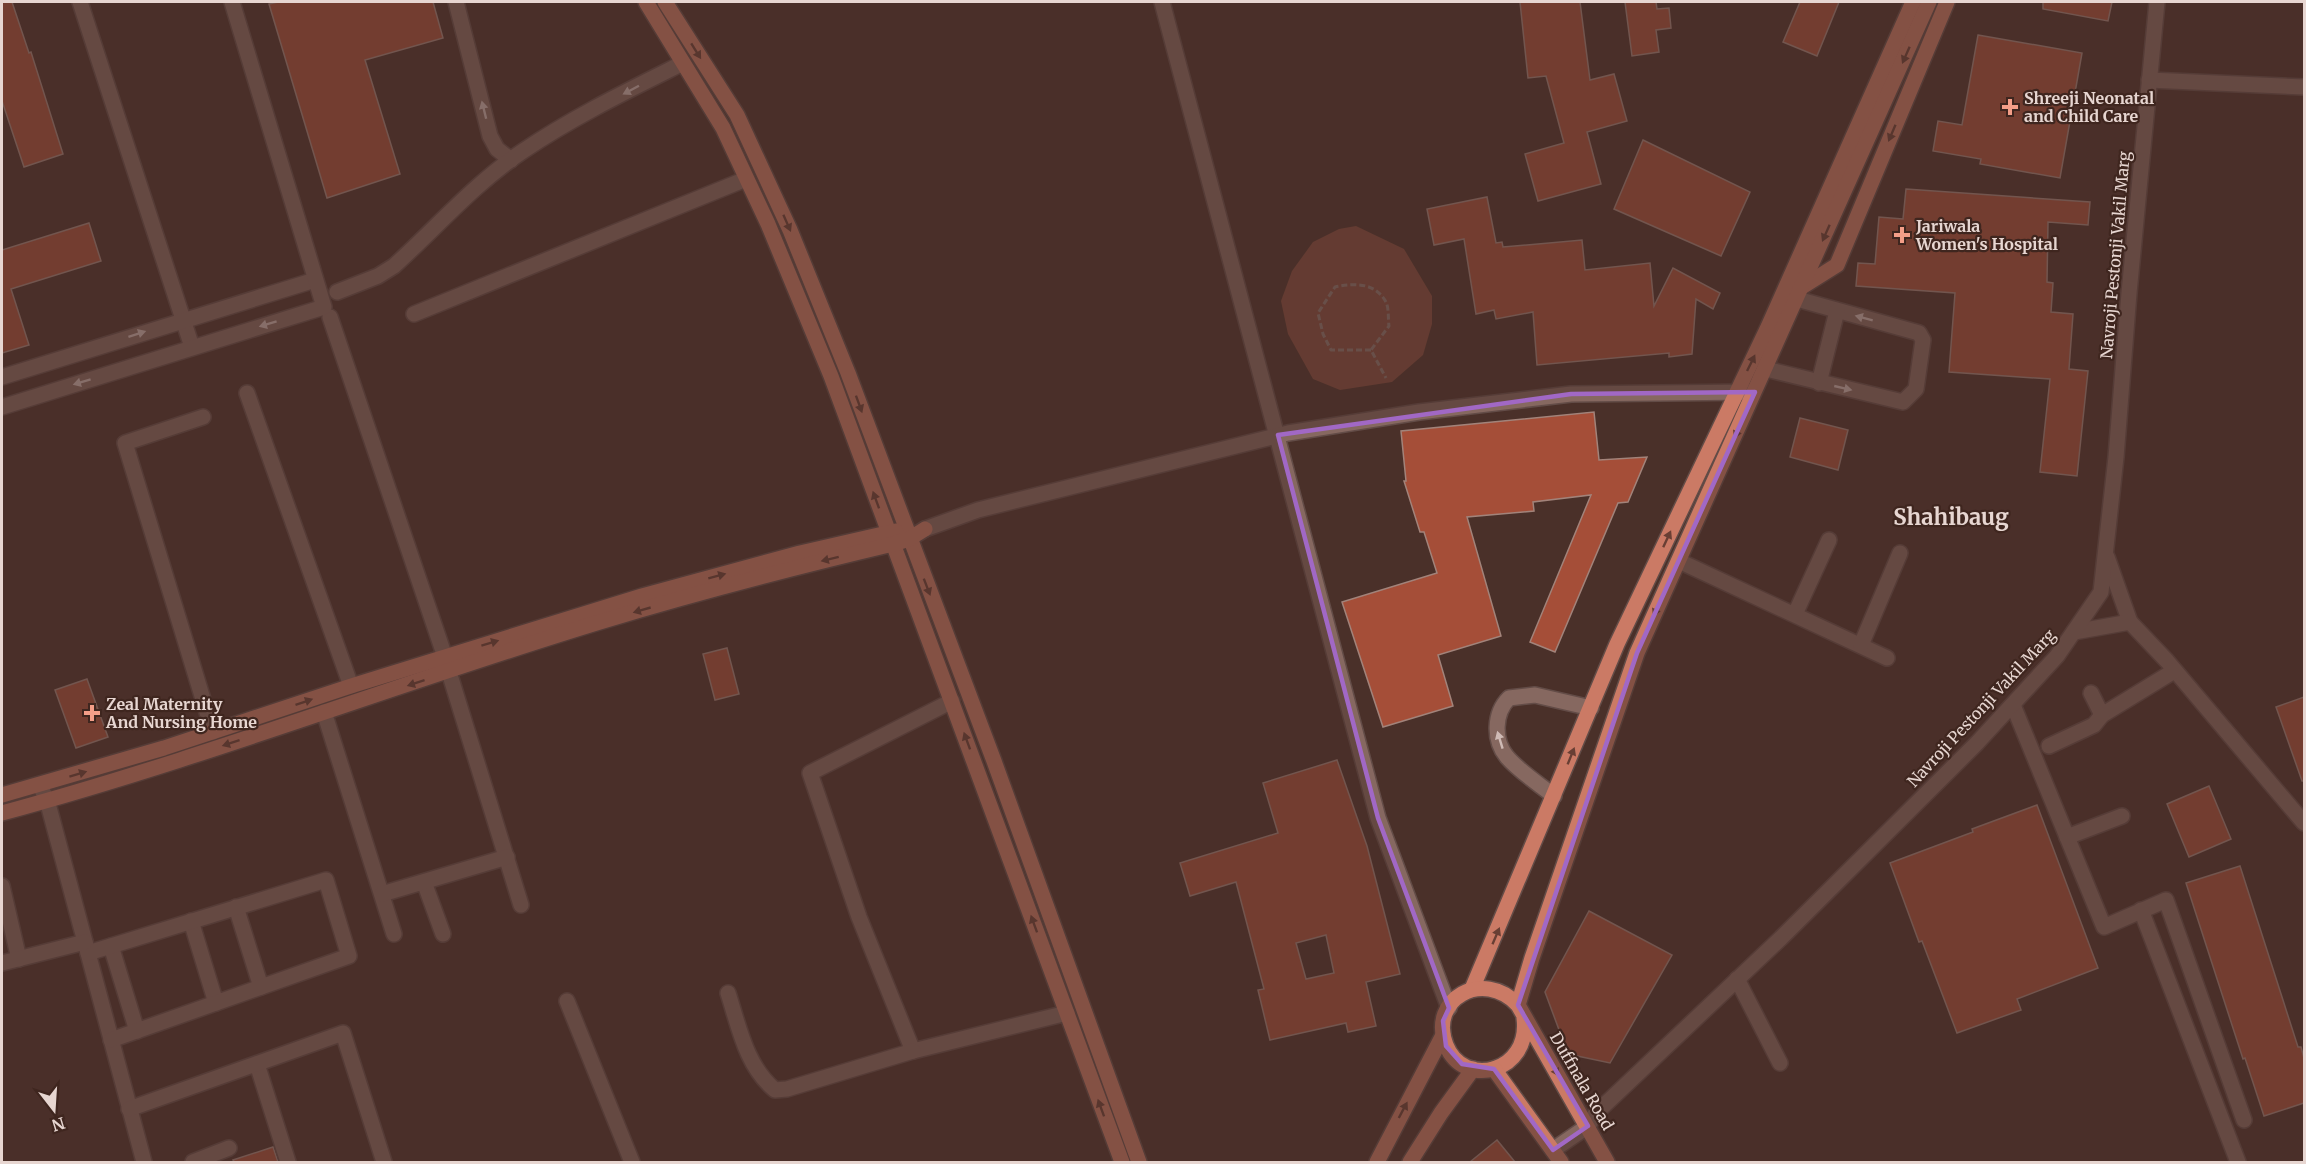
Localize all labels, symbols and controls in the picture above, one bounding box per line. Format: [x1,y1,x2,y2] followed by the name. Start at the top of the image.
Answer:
[691,43,702,59] one-way arrow
[1900,46,1910,64] one-way arrow
[622,85,639,95] one-way arrow
[2024,88,2154,126] place label: Shreeji Neonatal and Child Care
[2001,98,2019,116] marker: Shreeji Neonatal and Child Care
[479,101,489,120] one-way arrow
[1887,124,1896,142] one-way arrow
[2096,150,2134,360] street label: Navroji Pestonji Vakil Marg
[782,215,792,233] one-way arrow
[1915,216,2058,254] place label: Jariwala Women's Hospital
[1821,224,1830,242] one-way arrow
[1893,226,1911,244] marker: Jariwala Women's Hospital
[1855,313,1873,323] one-way arrow
[259,320,277,329] one-way arrow
[128,329,146,339] one-way arrow
[1746,355,1755,372] one-way arrow
[73,378,91,387] one-way arrow
[1833,384,1852,393] one-way arrow
[855,396,865,414] one-way arrow
[1733,422,1743,440] one-way arrow
[871,491,881,509] one-way arrow
[1893,503,2009,531] district label: Shahibaug
[1662,531,1671,548] one-way arrow
[820,555,839,564] one-way arrow
[708,571,726,580] one-way arrow
[923,578,933,596] one-way arrow
[1653,599,1662,616] one-way arrow
[633,606,651,615] one-way arrow
[1903,625,2060,791] street label: Navroji Pestonji Vakil Marg
[481,638,499,647] one-way arrow
[407,678,425,688] one-way arrow
[105,694,257,732] place label: Zeal Maternity And Nursing Home
[295,697,313,707] one-way arrow
[83,704,101,722] marker: Zeal Maternity And Nursing Home
[1495,731,1504,749] one-way arrow
[962,732,972,750] one-way arrow
[222,738,240,748] one-way arrow
[1567,747,1576,765] one-way arrow
[69,769,87,778] one-way arrow
[1029,915,1039,933] one-way arrow
[1492,927,1501,945] one-way arrow
[1546,1028,1618,1134] street label: Duffnala Road
[1549,1060,1559,1077] one-way arrow
[24,1080,84,1140] north arrow
[1096,1098,1106,1116] one-way arrow
[1399,1102,1408,1119] one-way arrow
[49,1113,67,1136] text: N

